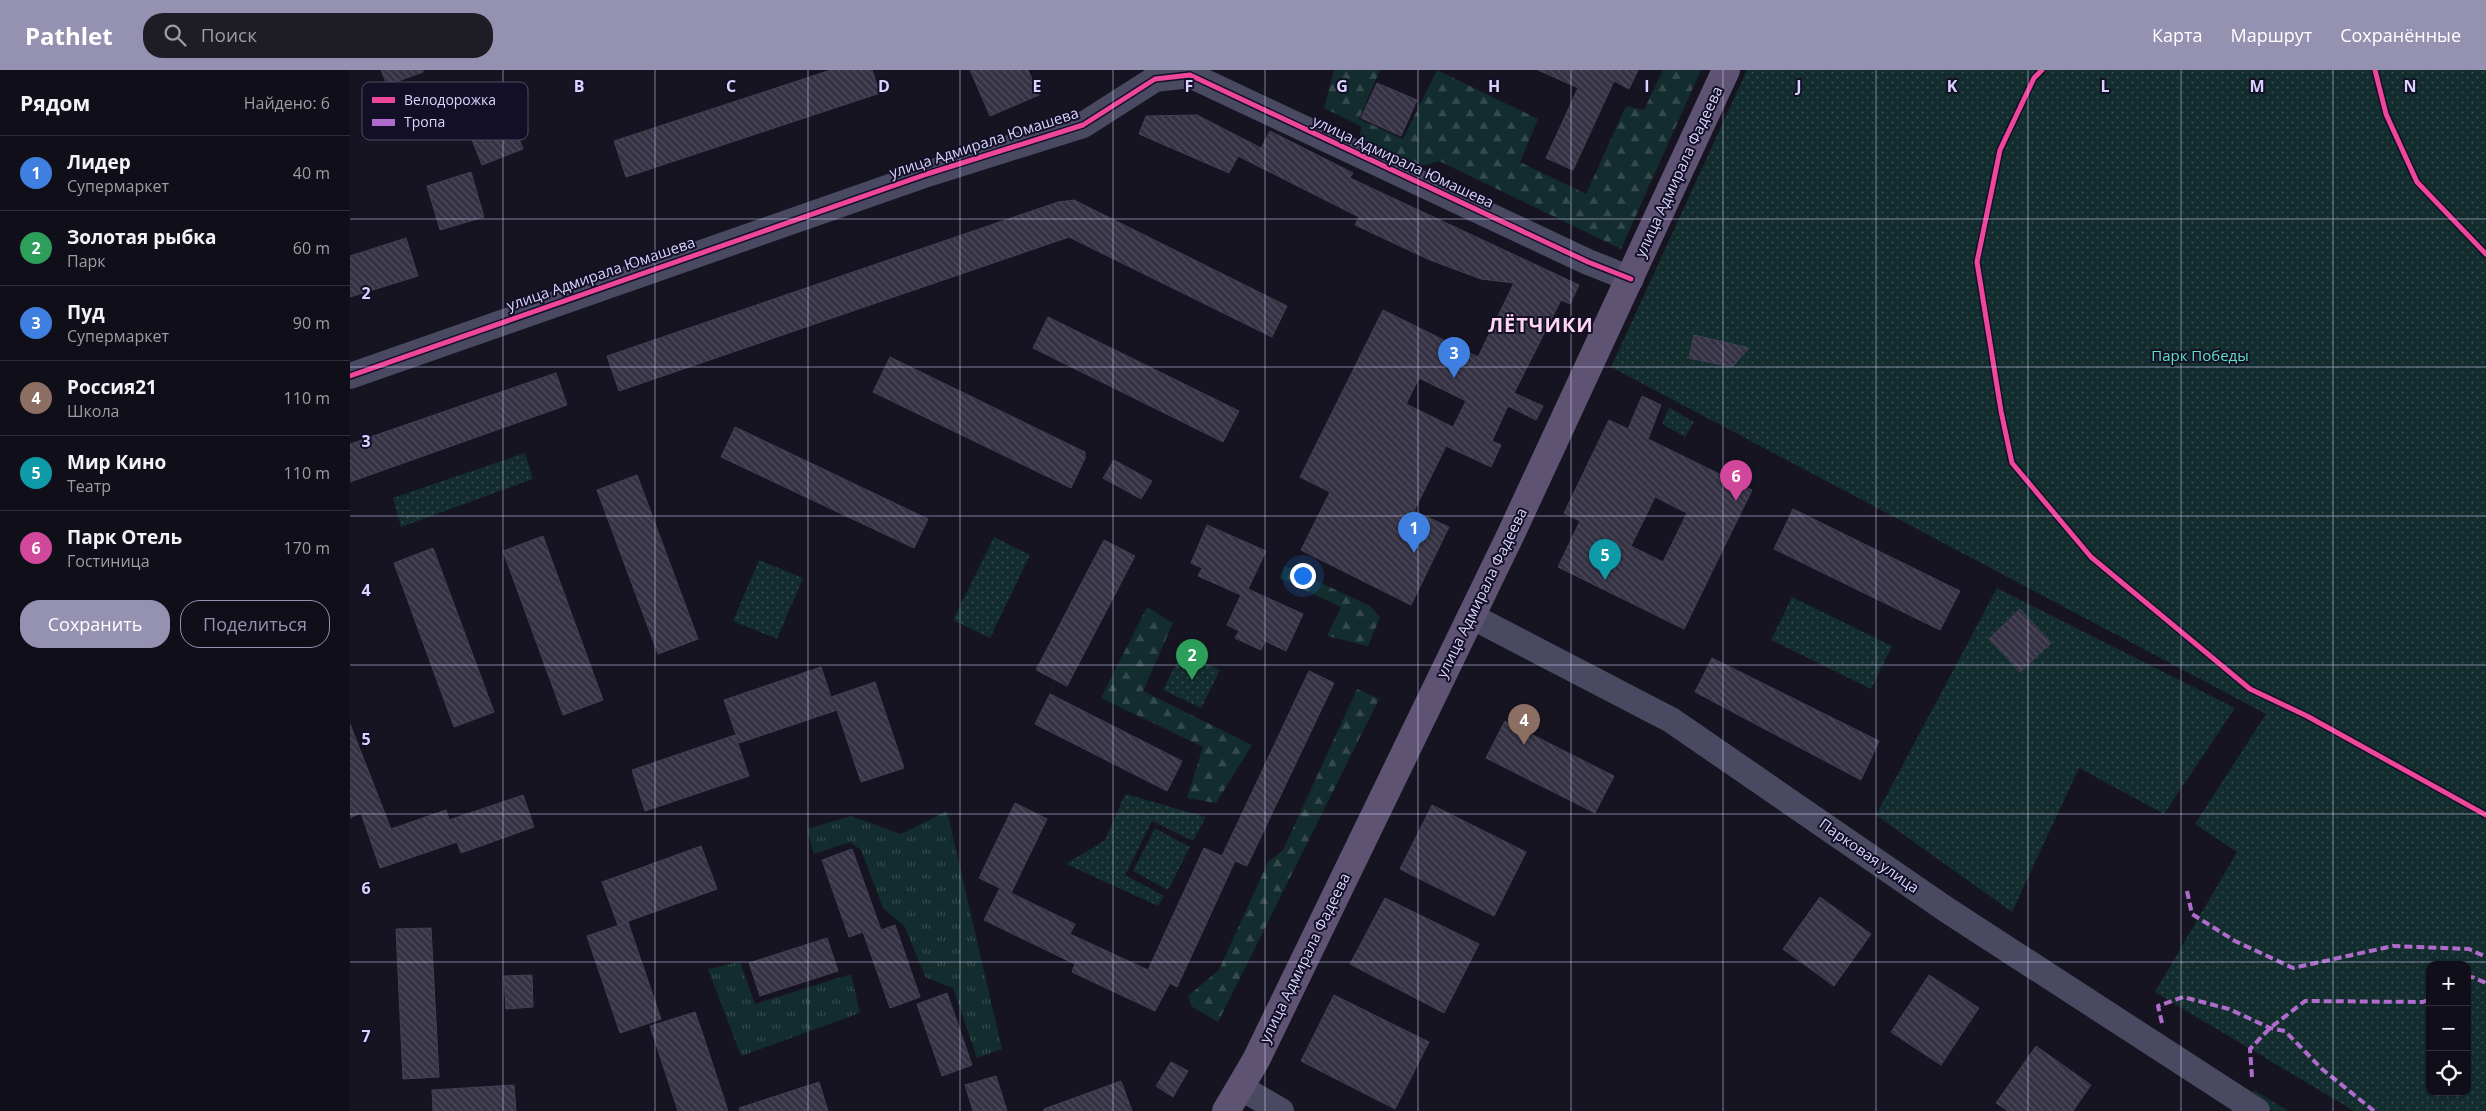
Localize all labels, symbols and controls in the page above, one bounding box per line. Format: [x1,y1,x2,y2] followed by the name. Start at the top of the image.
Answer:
[143,13,493,58] search box
[25,19,113,52] text: Pathlet
[161,21,189,49] icon: search
[201,22,257,48] text: Поиск
[2152,23,2202,47] text: Карта
[2230,23,2312,47] text: Маршрут
[2340,23,2461,47] text: Сохранённые
[574,75,584,97] text: B
[726,75,736,97] text: C
[878,75,890,97] text: D
[1033,75,1042,97] text: E
[1185,75,1193,97] text: F
[1336,75,1348,97] text: G
[1488,75,1500,97] text: H
[1644,75,1650,97] text: I
[1794,75,1802,97] text: J
[1947,75,1958,97] text: K
[2100,75,2110,97] text: L
[2249,75,2265,97] text: M
[2403,75,2417,97] text: N
[362,82,528,140] legend
[1630,83,1727,261] street label: улица Адмирала Фадеева
[20,89,90,117] text: Рядом
[404,90,496,109] text: Велодорожка
[244,92,330,114] text: Найдено: 6
[886,102,1081,182] street label: улица Адмирала Юмашева
[1309,110,1497,212] street label: улица Адмирала Юмашева
[404,112,445,131] text: Тропа
[67,149,131,175] text: Лидер
[31,162,41,184] text: 1
[293,162,330,184] text: 40 m
[67,175,169,197] text: Супермаркет
[67,224,217,250] text: Золотая рыбка
[504,231,698,315] street label: улица Адмирала Юмашева
[31,237,41,259] text: 2
[293,237,330,259] text: 60 m
[67,250,106,272] text: Парк
[361,282,371,304] text: 2
[67,299,105,325] text: Пуд
[1488,311,1594,338] district label: ЛЁТЧИКИ
[31,312,41,334] text: 3
[293,312,330,334] text: 90 m
[67,325,169,347] text: Супермаркет
[1438,337,1470,378] pin: 3
[2151,345,2249,365] park label: Парк Победы
[67,374,157,400] text: Россия21
[31,387,41,409] text: 4
[284,387,330,409] text: 110 m
[67,400,119,422] text: Школа
[361,430,371,452] text: 3
[67,449,166,475] text: Мир Кино
[1720,460,1752,501] pin: 6
[31,462,41,484] text: 5
[284,462,330,484] text: 110 m
[67,475,111,497] text: Театр
[1431,504,1531,681] street label: улица Адмирала Фадеева
[1398,512,1430,553] pin: 1
[67,524,182,550] text: Парк Отель
[31,537,41,559] text: 6
[284,537,330,559] text: 170 m
[1589,539,1621,580] pin: 5
[67,550,150,572] text: Гостиница
[1290,563,1316,589] your location
[361,579,371,601] text: 4
[20,600,170,648] button: Сохранить
[180,600,330,648] button: Поделиться
[1176,639,1208,680] pin: 2
[1508,704,1540,745] pin: 4
[361,728,371,750] text: 5
[1816,813,1924,897] street label: Парковая улица
[1254,869,1354,1046] street label: улица Адмирала Фадеева
[361,877,371,899] text: 6
[2426,961,2471,1096] map controls
[2426,961,2471,1006] button: +
[2426,1006,2471,1051] button: −
[361,1025,371,1047] text: 7
[2426,1051,2471,1096] button: locate

